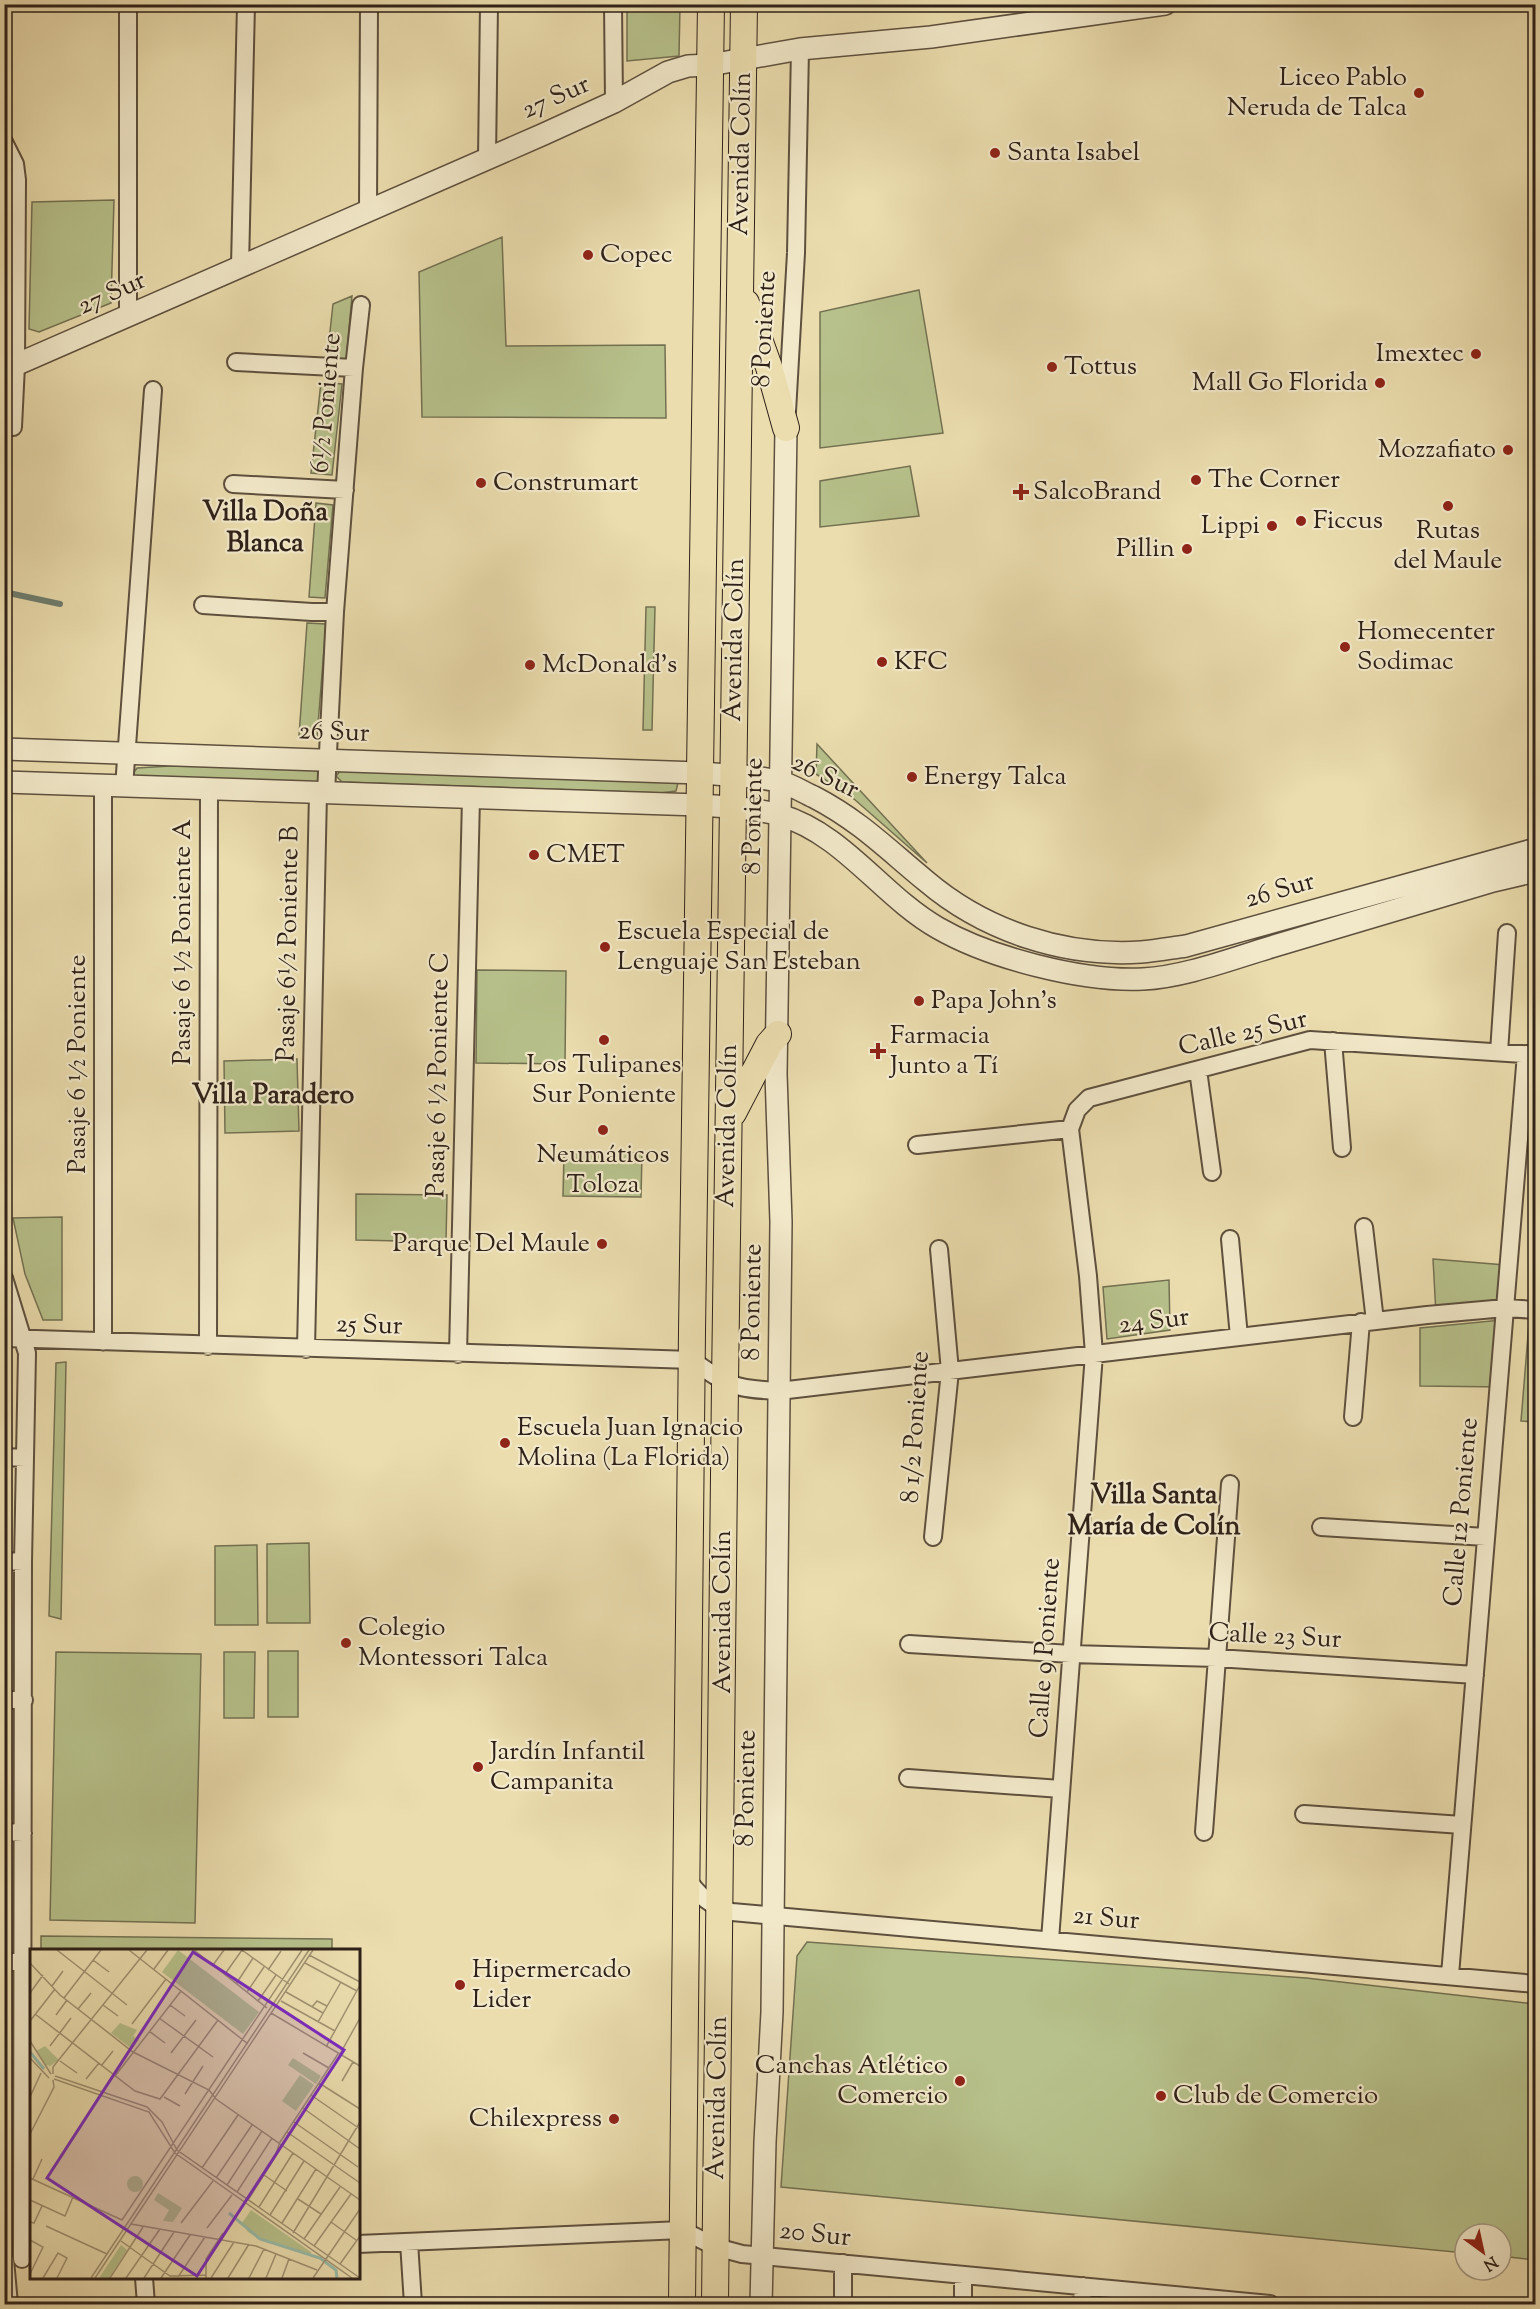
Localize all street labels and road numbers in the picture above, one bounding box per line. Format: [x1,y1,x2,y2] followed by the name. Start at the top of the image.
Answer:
[516,67,596,129] street label: 27 Sur
[722,72,762,236] street label: Avenida Colín
[72,263,152,325] street label: 27 Sur
[743,270,787,388] street label: 8 Poniente
[302,331,352,475] street label: 6½ Poniente
[715,558,755,722] street label: Avenida Colín
[298,713,370,753] street label: 26 Sur
[785,745,865,809] street label: 26 Sur
[734,757,774,875] street label: 8 Poniente
[165,819,202,1065] street label: Pasaje 6 ½ Poniente A
[268,826,310,1062] street label: Pasaje 6½ Poniente B
[1241,863,1319,919] street label: 26 Sur
[418,952,460,1198] street label: Pasaje 6 ½ Poniente C
[60,954,97,1174] street label: Pasaje 6 ½ Poniente
[1175,1001,1311,1067] street label: Calle 25 Sur
[708,1044,748,1208] street label: Avenida Colín
[733,1243,773,1361] street label: 8 Poniente
[1116,1299,1192,1345] street label: 24 Sur
[335,1306,403,1346] street label: 25 Sur
[892,1350,940,1504] street label: 8 1/2 Poniente
[1435,1416,1489,1608] street label: Calle 12 Poniente
[705,1530,742,1694] street label: Avenida Colín
[1021,1556,1071,1740] street label: Calle 9 Poniente
[1208,1615,1343,1659] street label: Calle 23 Sur
[727,1729,767,1847] street label: 8 Poniente
[1071,1898,1141,1940] street label: 21 Sur
[698,2016,738,2180] street label: Avenida Colín
[777,2213,853,2257] street label: 20 Sur

